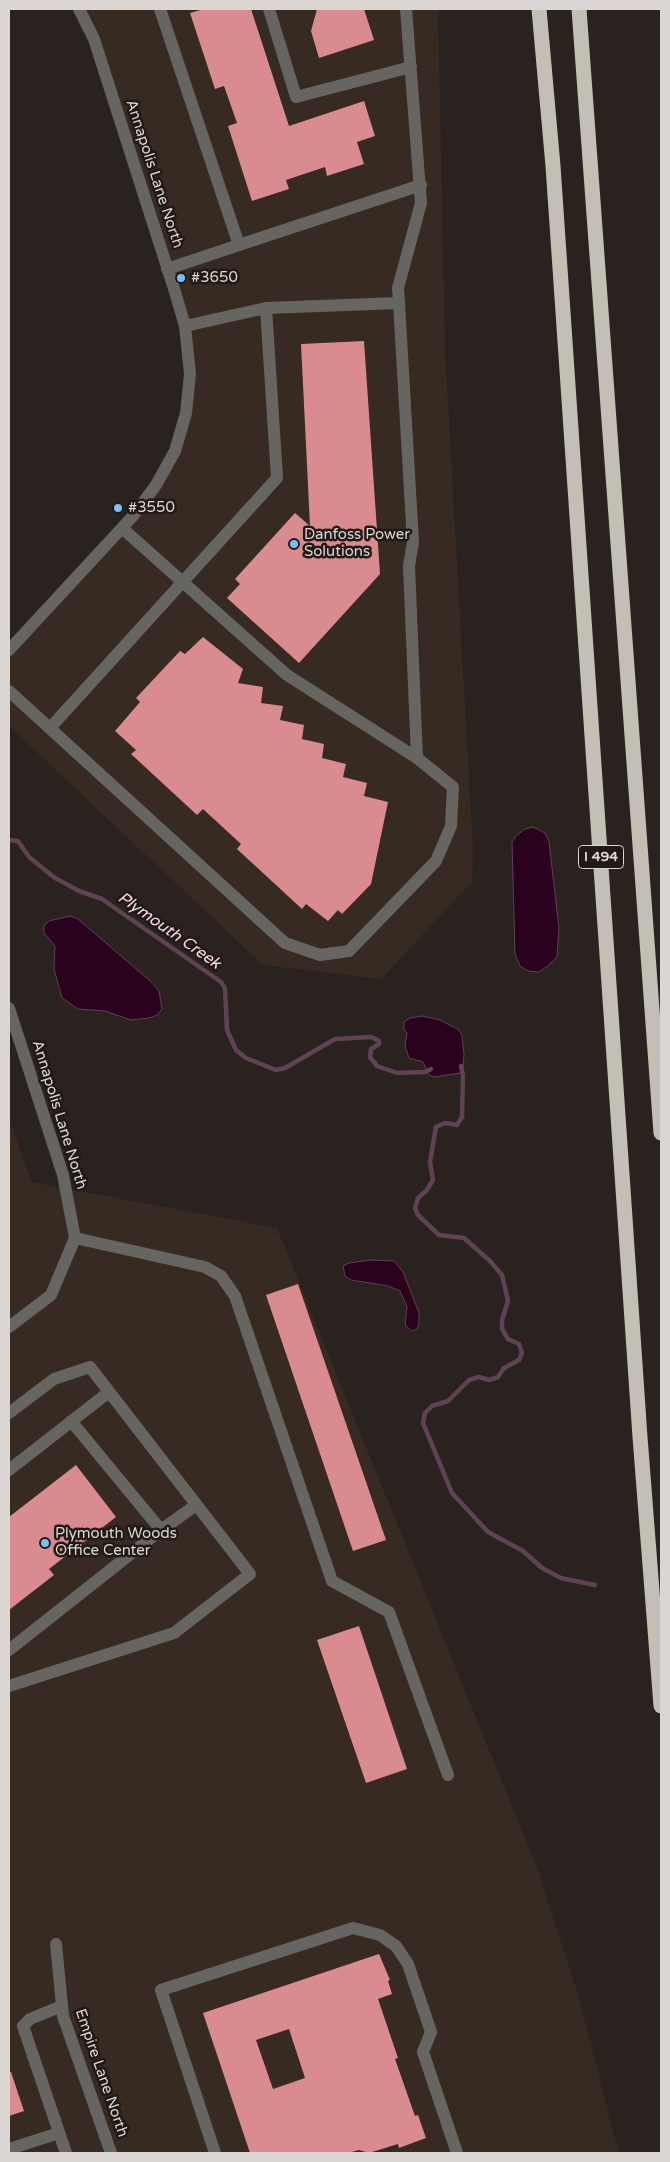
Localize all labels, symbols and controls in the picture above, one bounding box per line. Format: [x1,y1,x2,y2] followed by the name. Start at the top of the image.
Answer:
[121,97,187,251] street label: Annapolis Lane North
[191,269,238,287] place label: #3650
[175,272,187,284] marker: #3650
[128,499,175,517] place label: #3550
[112,502,124,514] marker: #3550
[304,526,410,561] place label: Danfoss Power Solutions
[288,538,300,550] marker: Danfoss Power Solutions
[578,846,624,869] road number: I 494
[114,888,224,974] water label: Plymouth Creek
[28,1038,90,1192] street label: Annapolis Lane North
[55,1525,177,1560] place label: Plymouth Woods Office Center
[39,1537,51,1549] marker: Plymouth Woods Office Center
[71,2006,131,2140] street label: Empire Lane North

